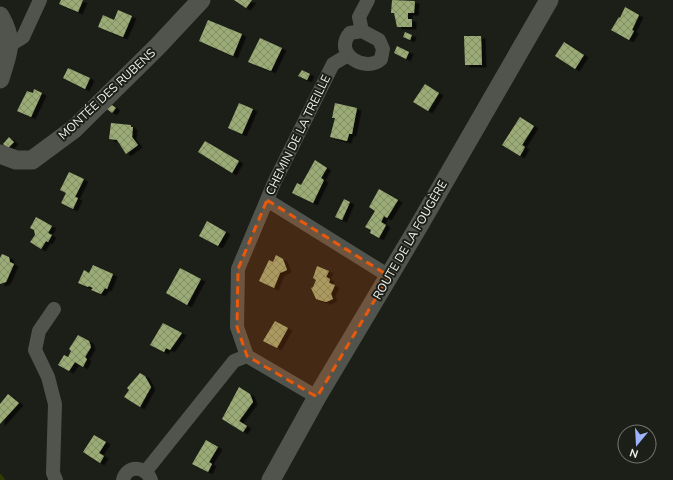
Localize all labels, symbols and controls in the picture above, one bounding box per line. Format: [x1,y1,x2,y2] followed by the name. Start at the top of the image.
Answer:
[55,45,159,143] street label: MONTÉE DES RUBENS
[262,72,334,198] street label: CHEMIN DE LA TREILLE
[369,177,451,303] street label: ROUTE DE LA FOUGÈRE
[617,424,657,464] north arrow
[628,445,640,461] text: N

